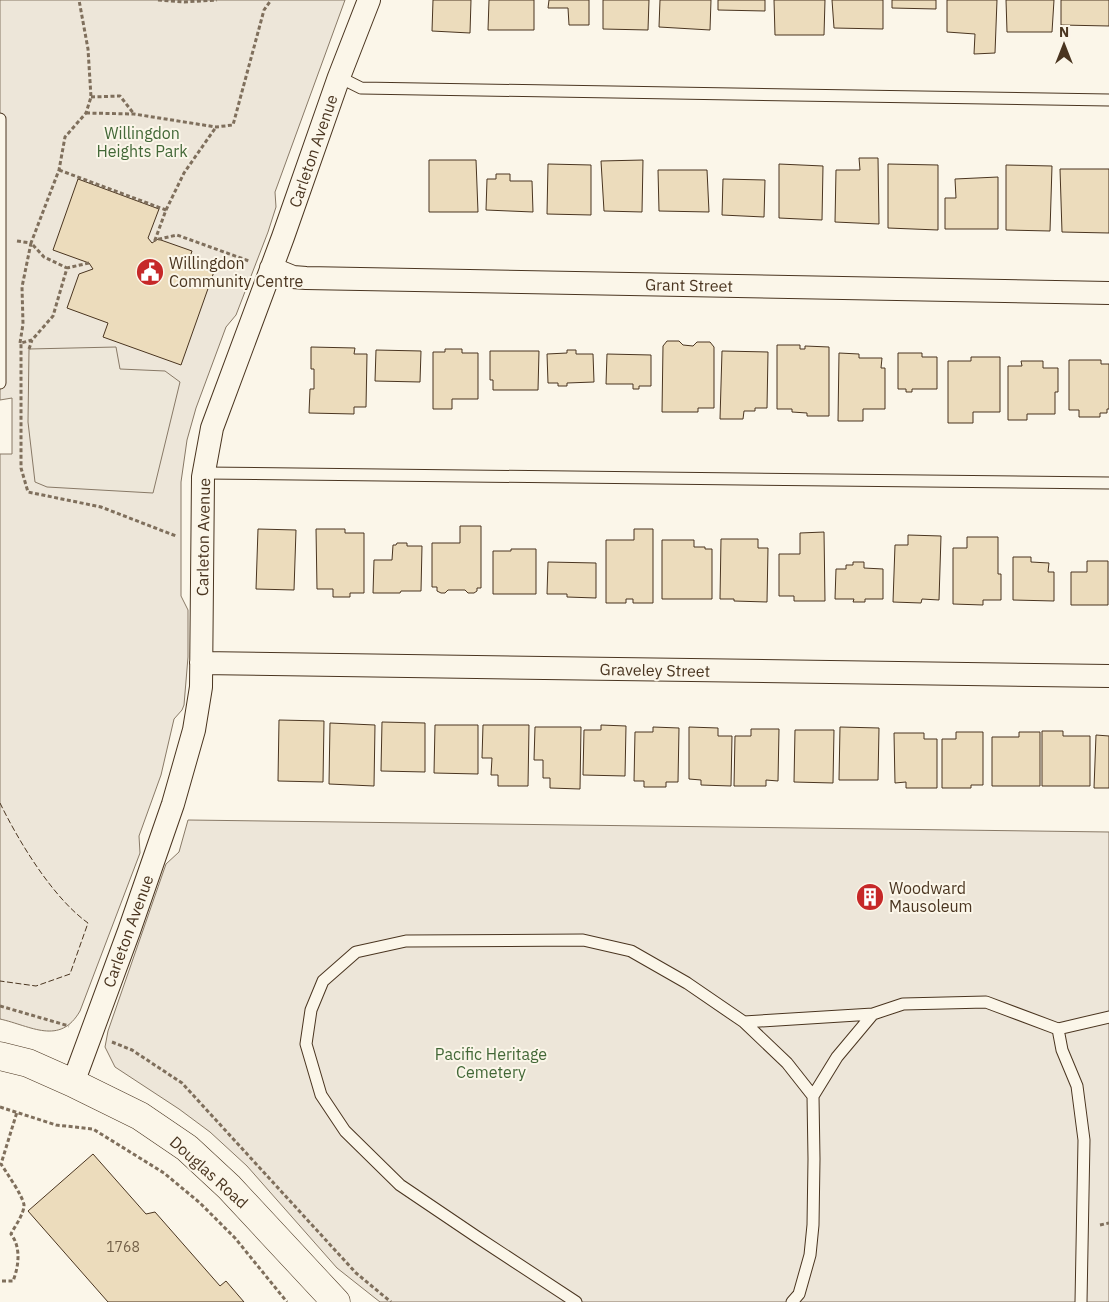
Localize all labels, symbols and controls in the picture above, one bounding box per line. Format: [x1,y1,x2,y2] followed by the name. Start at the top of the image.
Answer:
[1039,20,1089,70] north arrow
[1059,23,1069,41] text: N
[284,92,342,210] street label: Carleton Avenue
[96,123,188,161] park label: Willingdon Heights Park
[169,253,304,291] place label: Willingdon Community Centre
[135,257,165,287] public building icon: Willingdon Community Centre
[645,274,733,296] street label: Grant Street
[192,477,214,596] street label: Carleton Avenue
[600,659,710,681] street label: Graveley Street
[98,872,158,990] street label: Carleton Avenue
[889,878,973,916] place label: Woodward Mausoleum
[855,882,885,912] building icon: Woodward Mausoleum
[435,1044,547,1082] park label: Pacific Heritage Cemetery
[166,1132,252,1212] street label: Douglas Road
[106,1238,140,1256] house number: 1768

